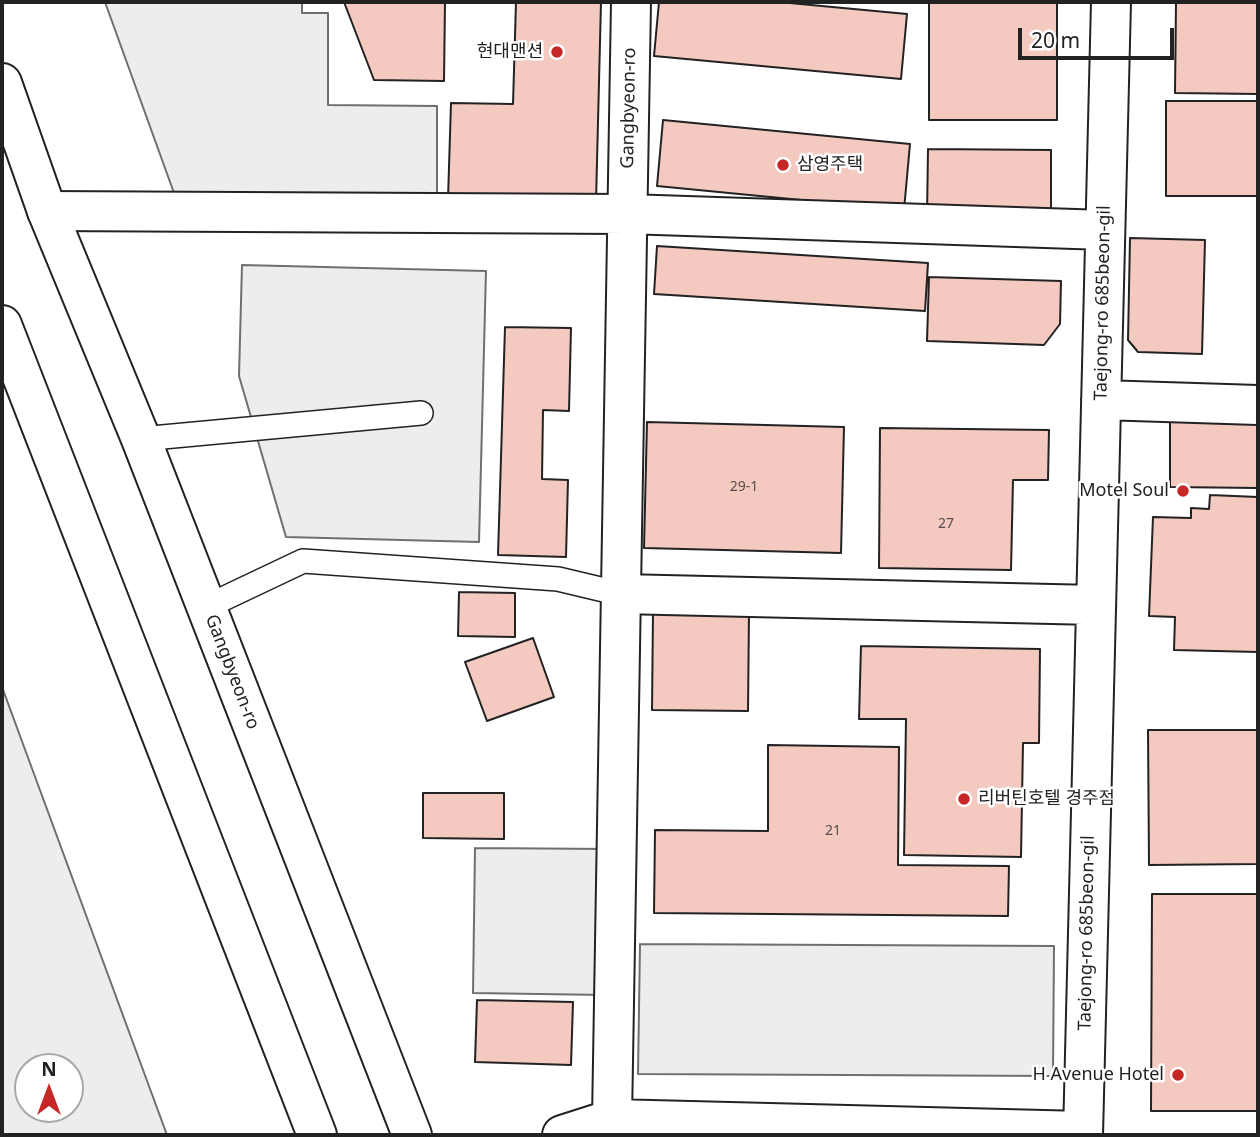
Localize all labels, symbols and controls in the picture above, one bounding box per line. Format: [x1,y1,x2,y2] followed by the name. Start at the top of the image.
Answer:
[1022,14,1178,58] scale bar
[1031,26,1080,54] text: 20 m
[477,41,543,63] place label: 현대맨션
[549,44,565,60] marker: 현대맨션
[617,47,641,169] street label: Gangbyeon-ro
[797,154,863,176] place label: 삼영주택
[775,157,791,173] marker: 삼영주택
[1090,205,1116,401] street label: Taejong-ro 685beon-gil
[730,479,758,495] house number: 29-1
[1079,480,1169,502] place label: Motel Soul
[1175,483,1191,499] marker: Motel Soul
[938,516,954,532] house number: 27
[200,612,264,732] street label: Gangbyeon-ro
[978,788,1115,810] place label: 리버틴호텔 경주점
[956,791,972,807] marker: 리버틴호텔 경주점
[825,823,841,839] house number: 21
[1074,835,1100,1031] street label: Taejong-ro 685beon-gil
[14,1053,84,1123] north arrow
[41,1056,57,1082] text: N
[1033,1064,1164,1086] place label: H Avenue Hotel
[1170,1067,1186,1083] marker: H Avenue Hotel

